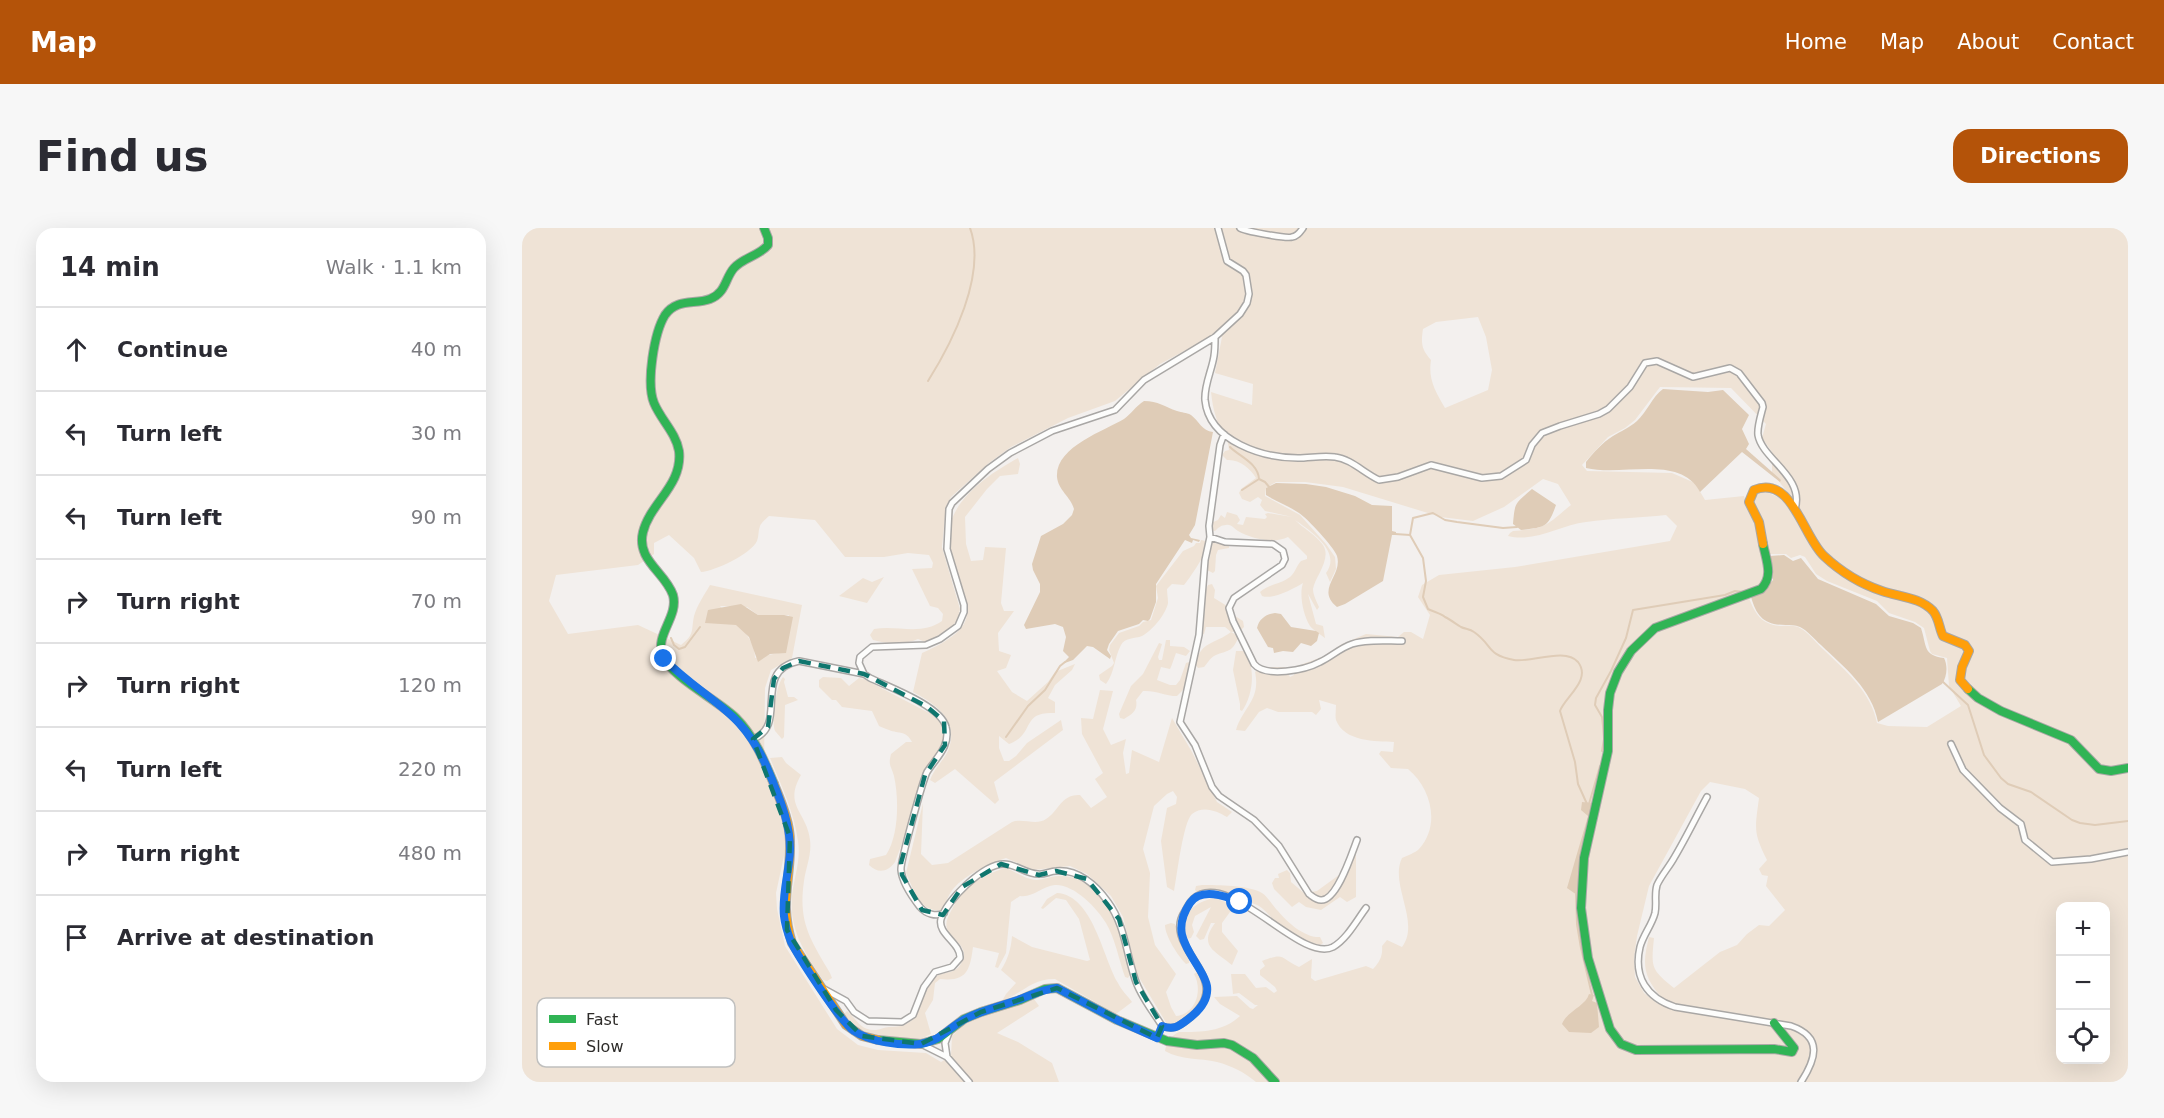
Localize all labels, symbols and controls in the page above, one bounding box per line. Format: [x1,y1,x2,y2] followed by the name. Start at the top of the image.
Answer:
[30,26,97,59] text: Map
[1785,30,1847,54] text: Home
[1880,30,1924,54] text: Map
[1957,30,2019,54] text: About
[2052,30,2134,54] text: Contact
[1953,129,2128,183] button: Directions
[36,132,209,181] text: Find us
[60,252,160,282] text: 14 min
[326,255,462,279] text: Walk · 1.1 km
[60,333,93,366] icon: ahead
[117,337,228,362] text: Continue
[411,337,462,361] text: 40 m
[60,417,93,450] icon: left
[117,421,222,446] text: Turn left
[411,421,462,445] text: 30 m
[60,501,93,534] icon: left
[117,505,222,530] text: Turn left
[411,505,462,529] text: 90 m
[60,585,93,618] icon: right
[117,589,240,614] text: Turn right
[411,589,462,613] text: 70 m
[650,645,676,671] route end
[60,669,93,702] icon: right
[117,673,240,698] text: Turn right
[398,673,462,697] text: 120 m
[60,753,93,786] icon: left
[117,757,222,782] text: Turn left
[398,757,462,781] text: 220 m
[60,837,93,870] icon: right
[117,841,240,866] text: Turn right
[398,841,462,865] text: 480 m
[1226,888,1252,914] route start
[2056,902,2110,1064] map controls
[2056,902,2110,956] button: +
[60,921,93,954] icon: arrive
[117,925,374,950] text: Arrive at destination
[2056,956,2110,1010] button: −
[537,998,735,1067] legend
[586,1010,618,1029] text: Fast
[2056,1010,2110,1064] button: locate
[586,1037,623,1056] text: Slow

